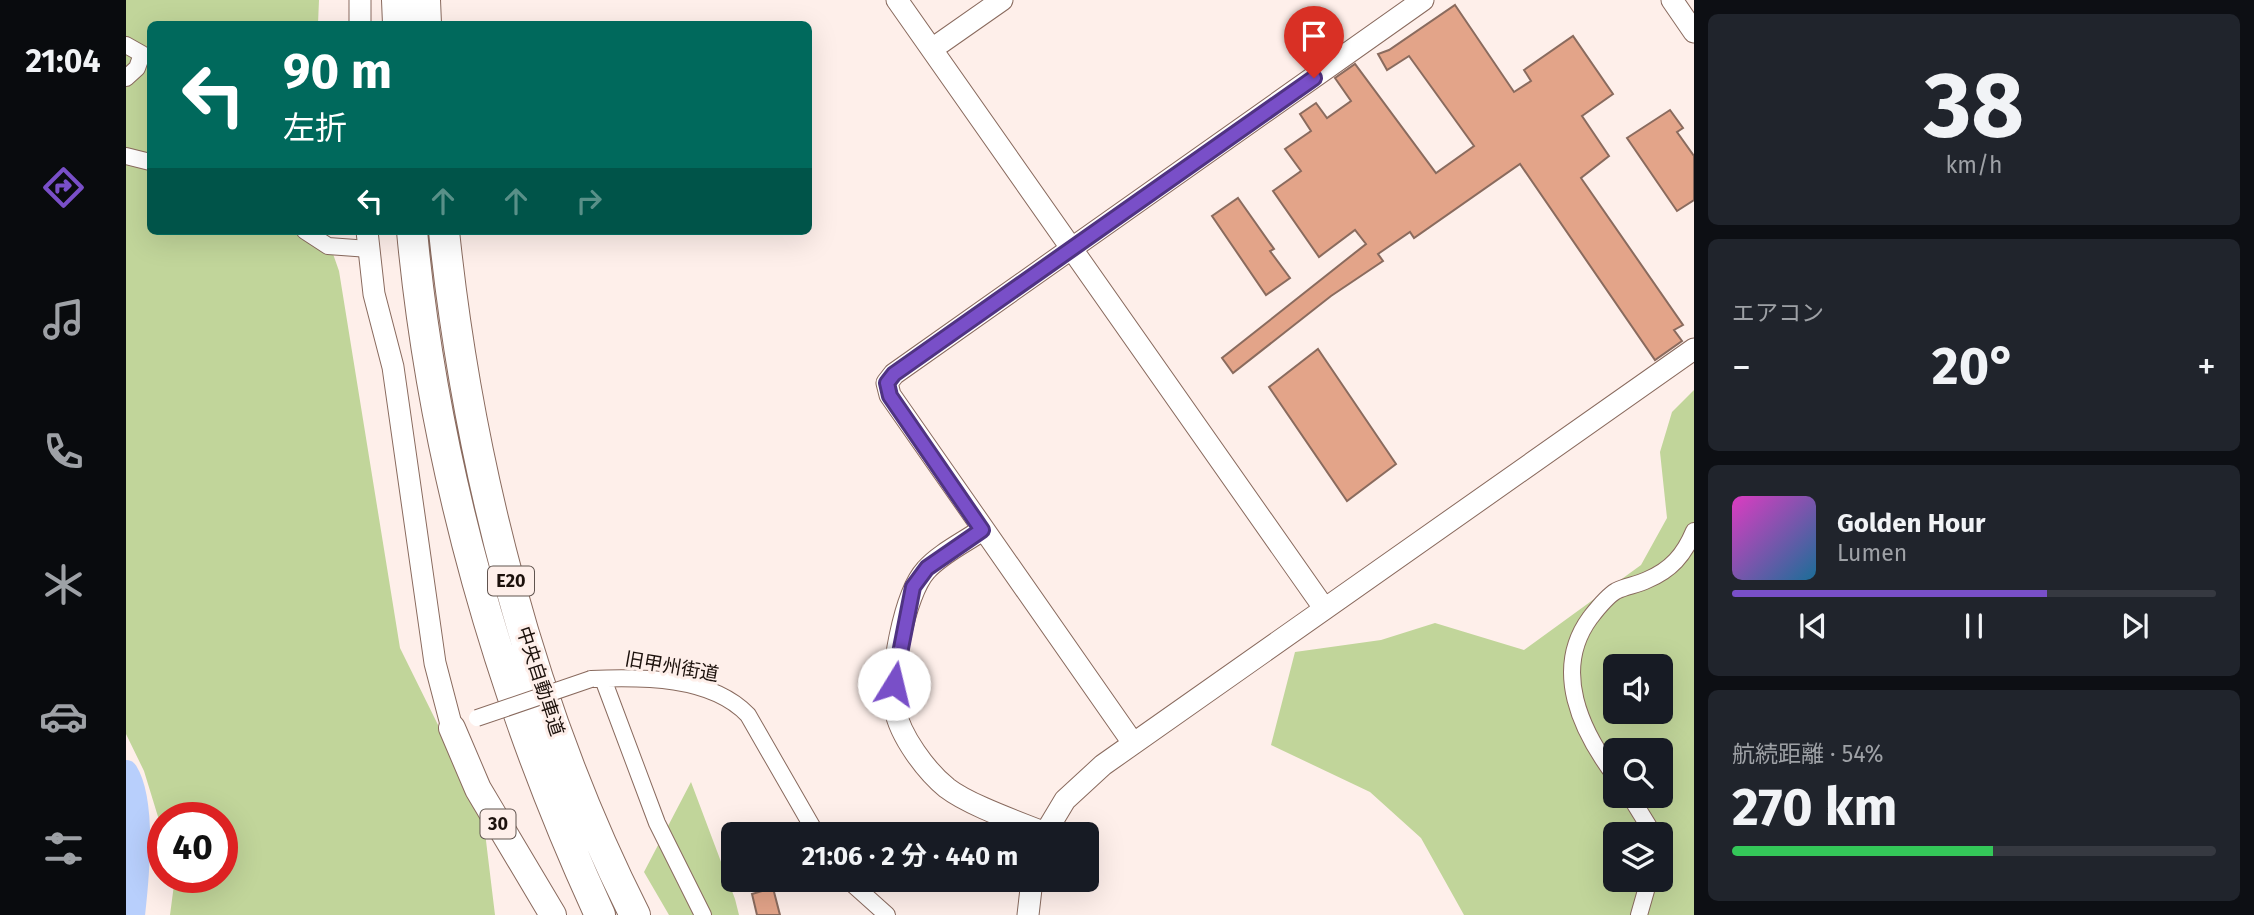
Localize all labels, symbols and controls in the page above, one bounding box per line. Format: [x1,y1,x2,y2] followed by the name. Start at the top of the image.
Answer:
[1284,6,1344,78] pin
[1295,17,1333,55] icon: arrive
[25,42,101,80] text: 21:04
[283,42,392,101] text: 90 m
[168,49,259,140] icon: left
[1924,51,2024,160] text: 38
[283,109,347,147] text: 左折
[1946,151,2002,179] text: km/h
[39,163,88,212] icon: directions
[351,182,389,220] icon: left
[424,182,462,220] icon: ahead
[497,182,535,220] icon: ahead
[570,182,608,220] icon: right
[39,295,88,344] icon: music
[1732,299,1824,327] text: エアコン
[1932,335,2016,398] text: 20°
[1732,344,1751,390] text: −
[2197,344,2216,390] text: +
[39,427,88,476] icon: phone
[1837,508,1985,539] text: Golden Hour
[1837,539,1907,567] text: Lumen
[39,560,88,609] icon: climate
[488,566,534,596] road number: E20
[1794,607,1832,645] icon: previous
[1955,607,1993,645] icon: pause
[2116,607,2154,645] icon: next
[512,623,569,739] street label: 中央自動車道
[623,647,721,686] street label: 旧甲州街道
[857,647,931,721] position arrow
[1603,654,1673,892] map controls
[1603,654,1673,724] button: sound
[39,692,88,741] icon: car
[1603,738,1673,808] button: search
[1732,740,1884,768] text: 航続距離 · 54%
[1732,776,1898,839] text: 270 km
[147,802,238,893] speed limit sign: 40
[480,810,516,838] road number: 30
[1603,822,1673,892] button: layers
[39,824,88,873] icon: filters
[802,841,1018,872] text: 21:06 · 2 分 · 440 m

